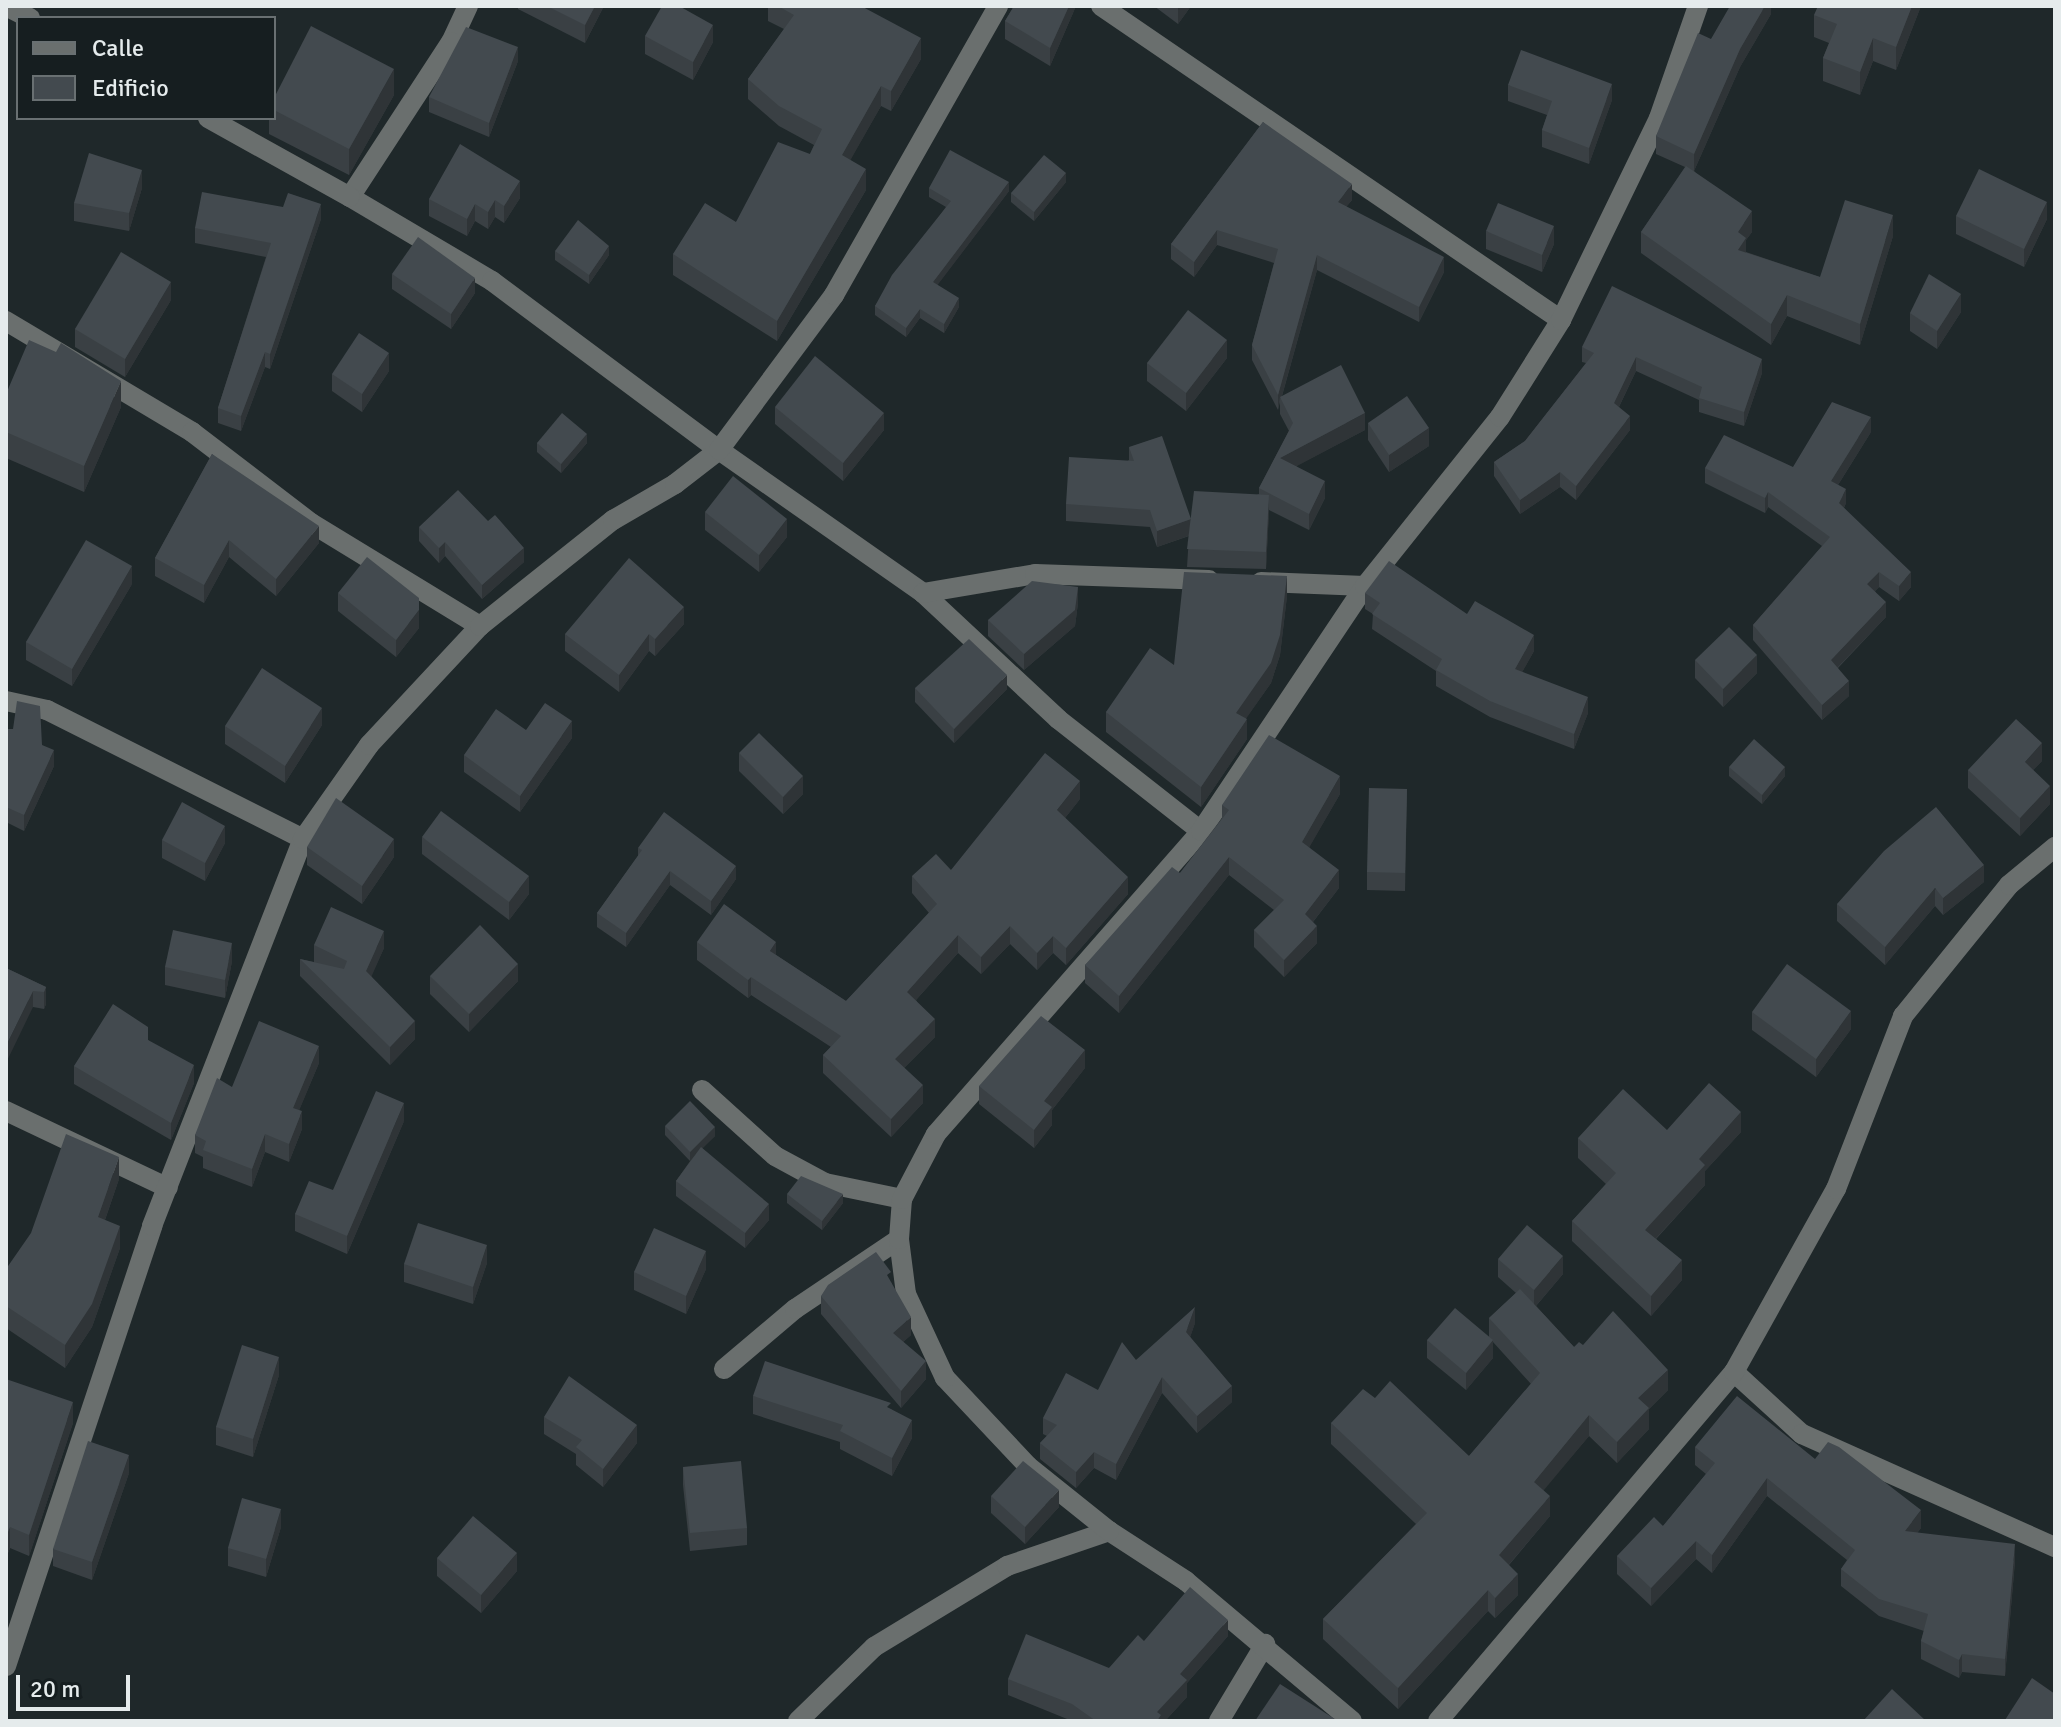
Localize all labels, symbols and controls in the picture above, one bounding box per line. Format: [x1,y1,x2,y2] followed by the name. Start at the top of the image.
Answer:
[16,16,276,120] legend
[92,33,144,63] text: Calle
[92,73,169,103] text: Edificio
[20,1659,134,1709] scale bar
[30,1674,80,1704] text: 20 m

